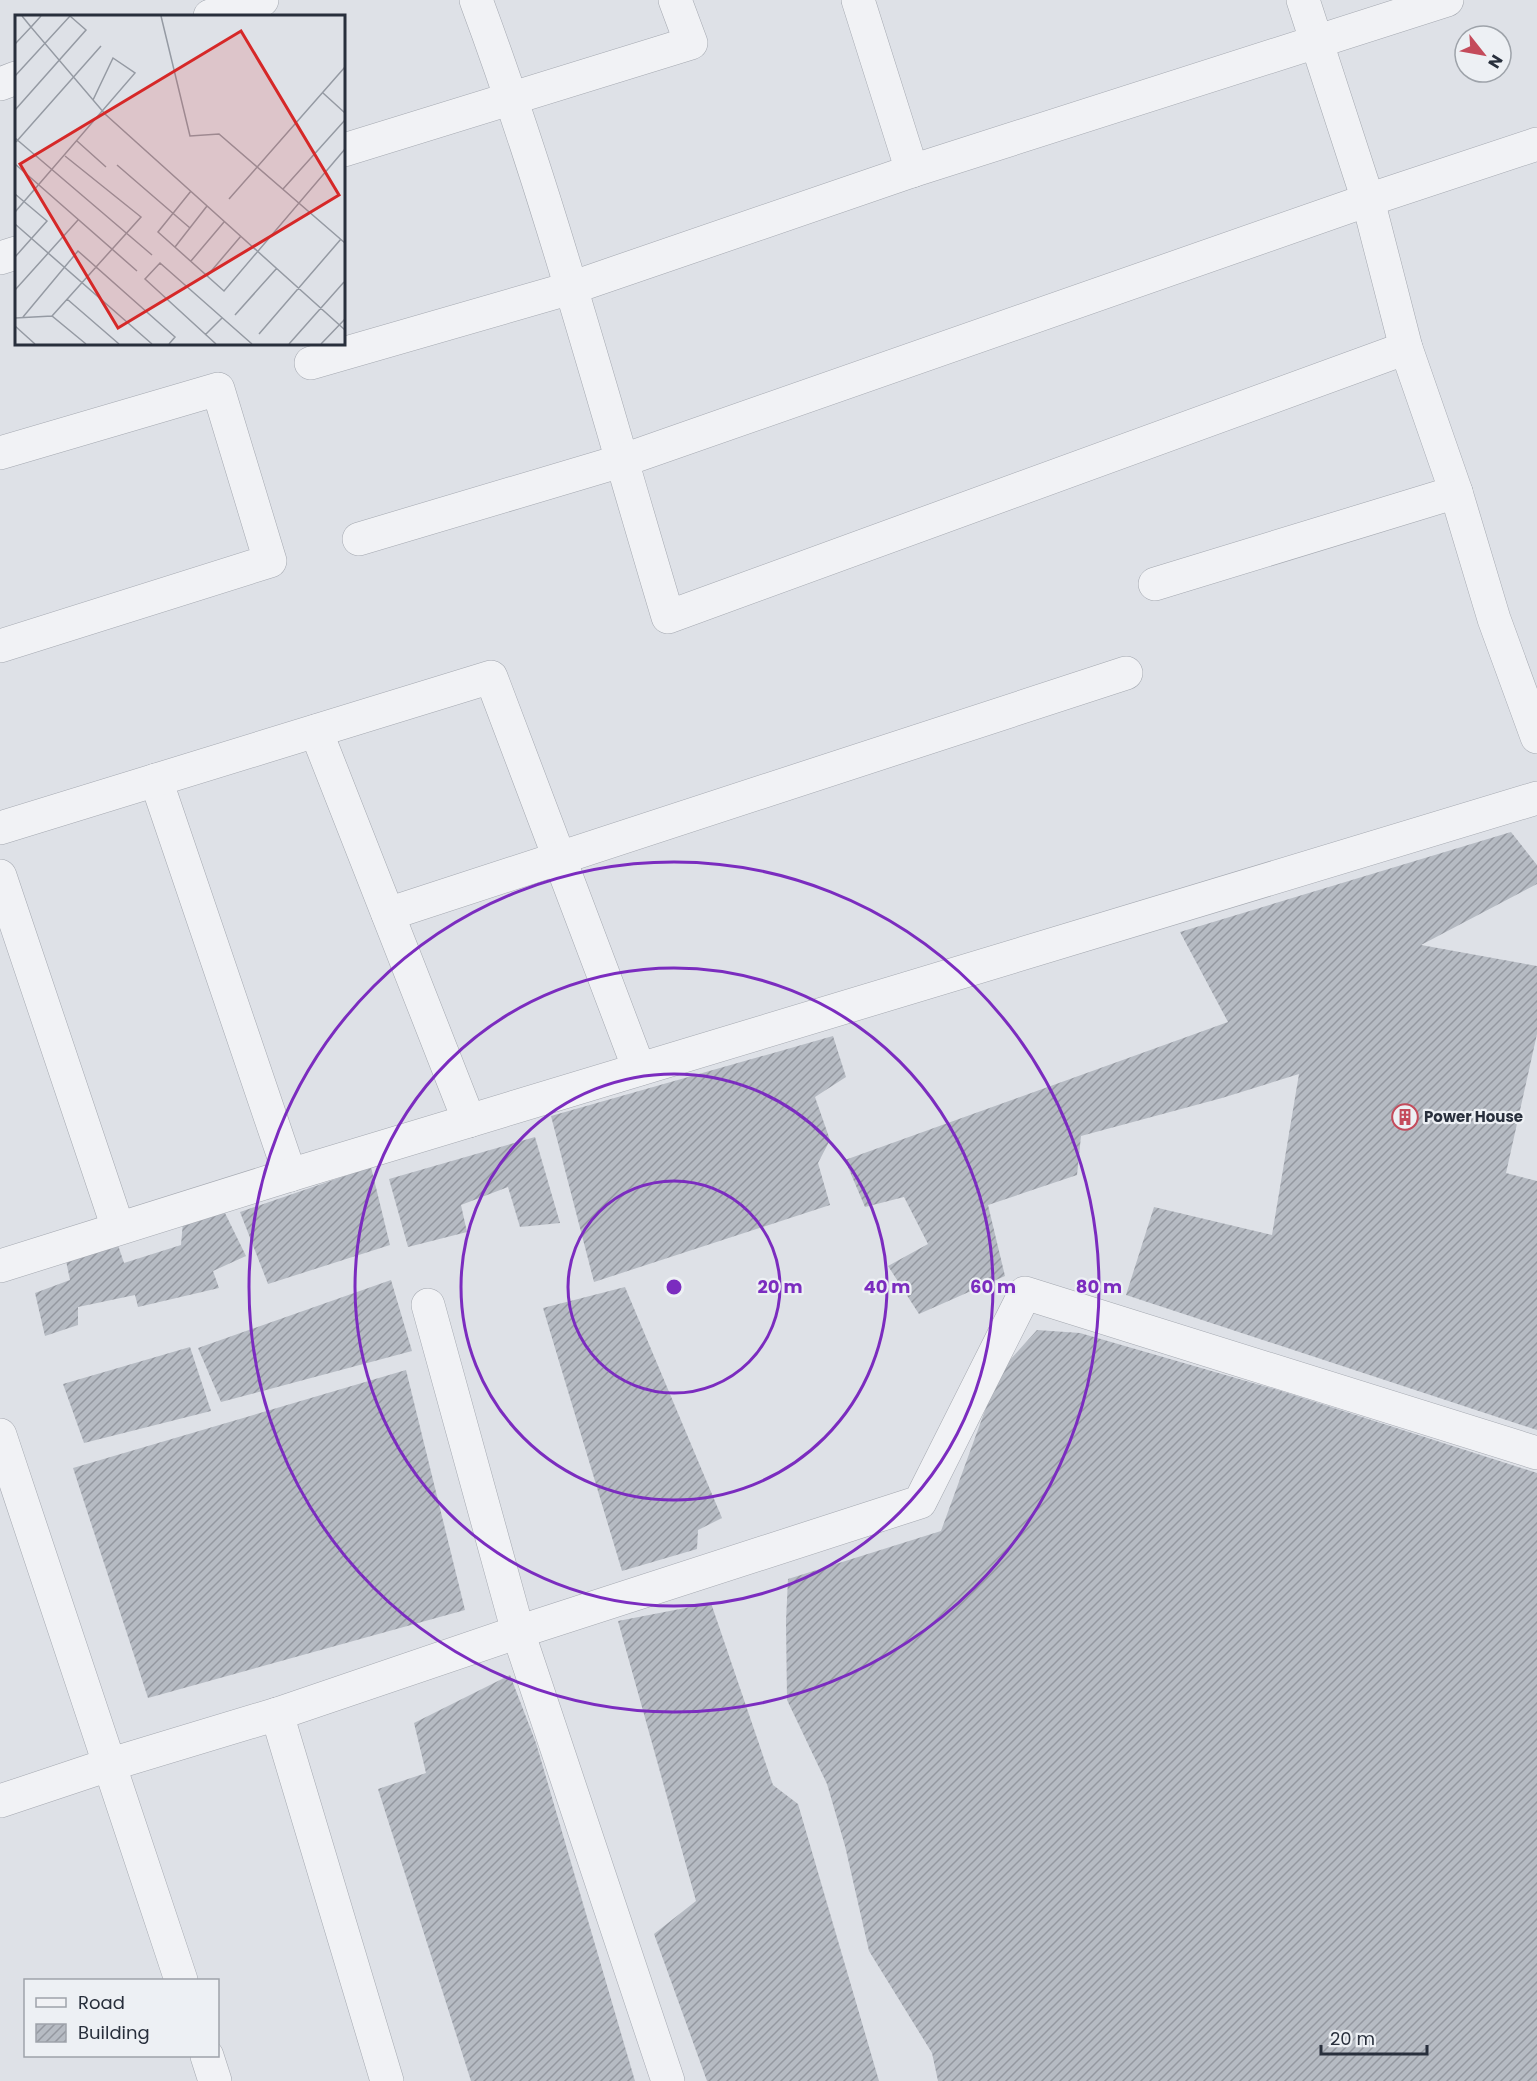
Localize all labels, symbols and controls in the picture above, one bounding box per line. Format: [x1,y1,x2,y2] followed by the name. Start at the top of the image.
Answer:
[15,15,345,345] inset map
[1453,24,1513,84] north arrow
[1482,50,1508,73] text: N
[1390,1102,1420,1132] building icon: Power House
[1424,1106,1523,1127] place label: Power House
[758,1274,802,1299] text: 20 m
[864,1274,910,1299] text: 40 m
[970,1274,1016,1299] text: 60 m
[1076,1274,1122,1299] text: 80 m
[664,1277,684,1297] centre of rings
[24,1979,219,2057] legend
[78,1990,125,2015] text: Road
[1321,2018,1428,2056] scale bar
[78,2020,150,2045] text: Building
[1330,2026,1375,2051] text: 20 m

